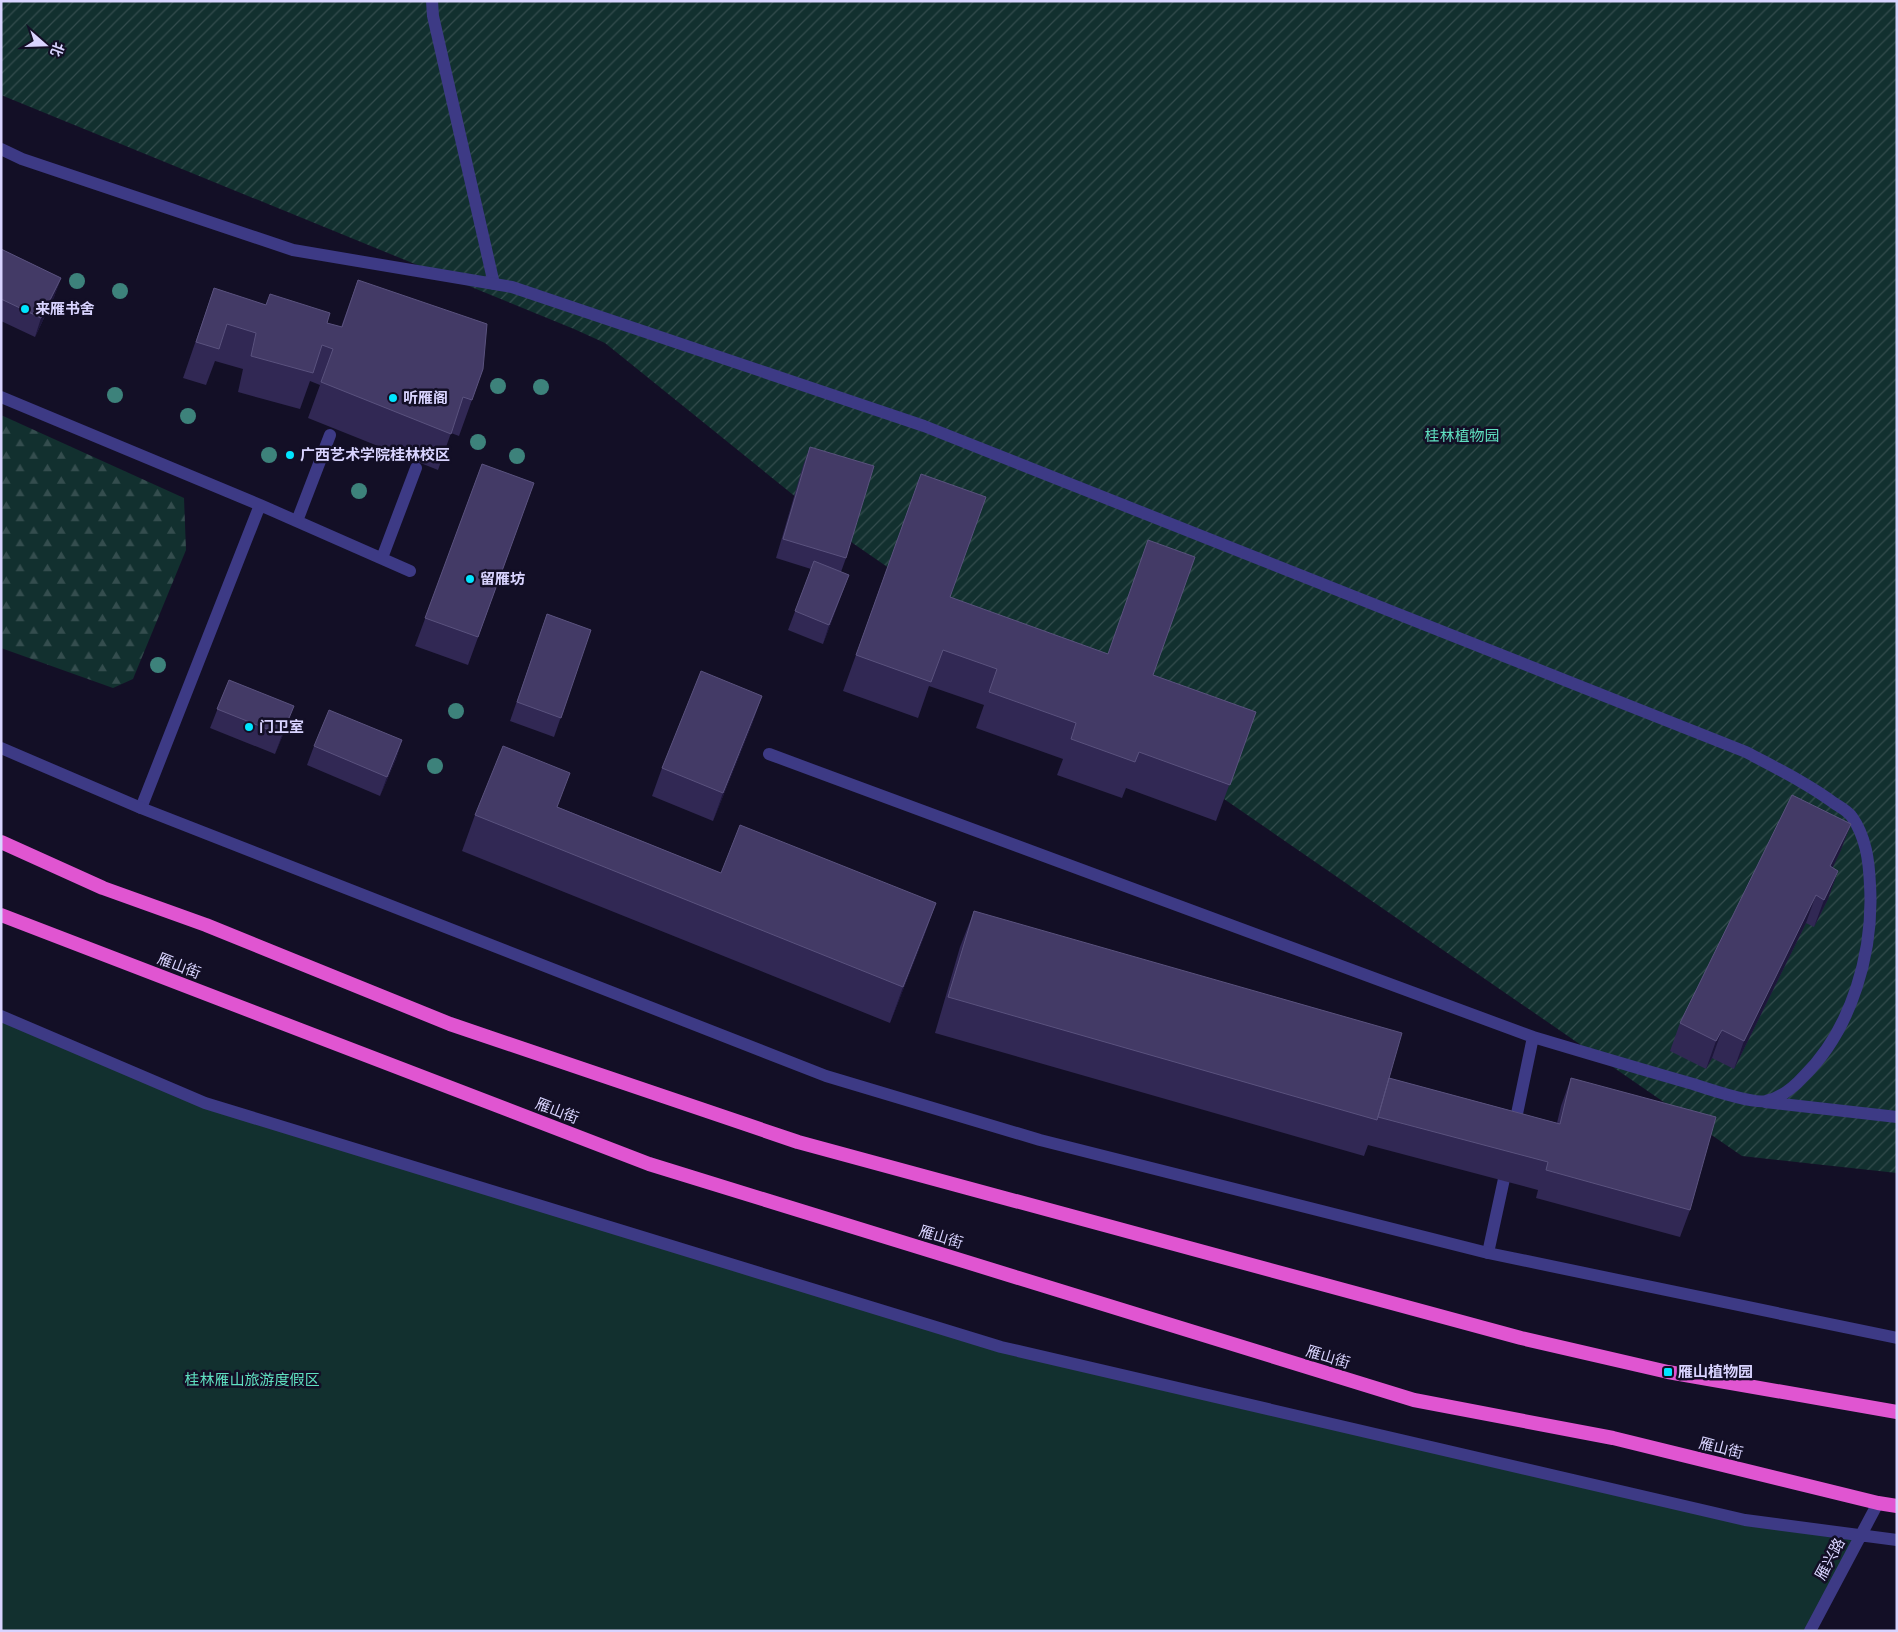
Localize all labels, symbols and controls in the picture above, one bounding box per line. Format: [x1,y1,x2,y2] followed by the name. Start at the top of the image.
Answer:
[20,20,70,70] north arrow
[46,40,68,59] text: 北
[35,299,95,318] place label: 来雁书舍
[19,303,31,315] marker: 来雁书舍
[403,388,448,407] place label: 听雁阁
[387,392,399,404] marker: 听雁阁
[1424,426,1500,445] park label: 桂林植物园
[300,445,450,464] place label: 广西艺术学院桂林校区
[284,449,296,461] marker: 广西艺术学院桂林校区
[480,569,525,588] place label: 留雁坊
[464,573,476,585] marker: 留雁坊
[259,717,304,736] place label: 门卫室
[243,721,255,733] marker: 门卫室
[155,949,204,982] street label: 雁山街
[533,1094,582,1127] street label: 雁山街
[917,1221,965,1252] street label: 雁山街
[1304,1341,1352,1372] street label: 雁山街
[1678,1362,1753,1381] place label: 雁山植物园
[1662,1366,1674,1378] marker: 雁山植物园
[184,1370,320,1389] park label: 桂林雁山旅游度假区
[1697,1433,1745,1462] street label: 雁山街
[1811,1534,1849,1583] street label: 雁兴路

